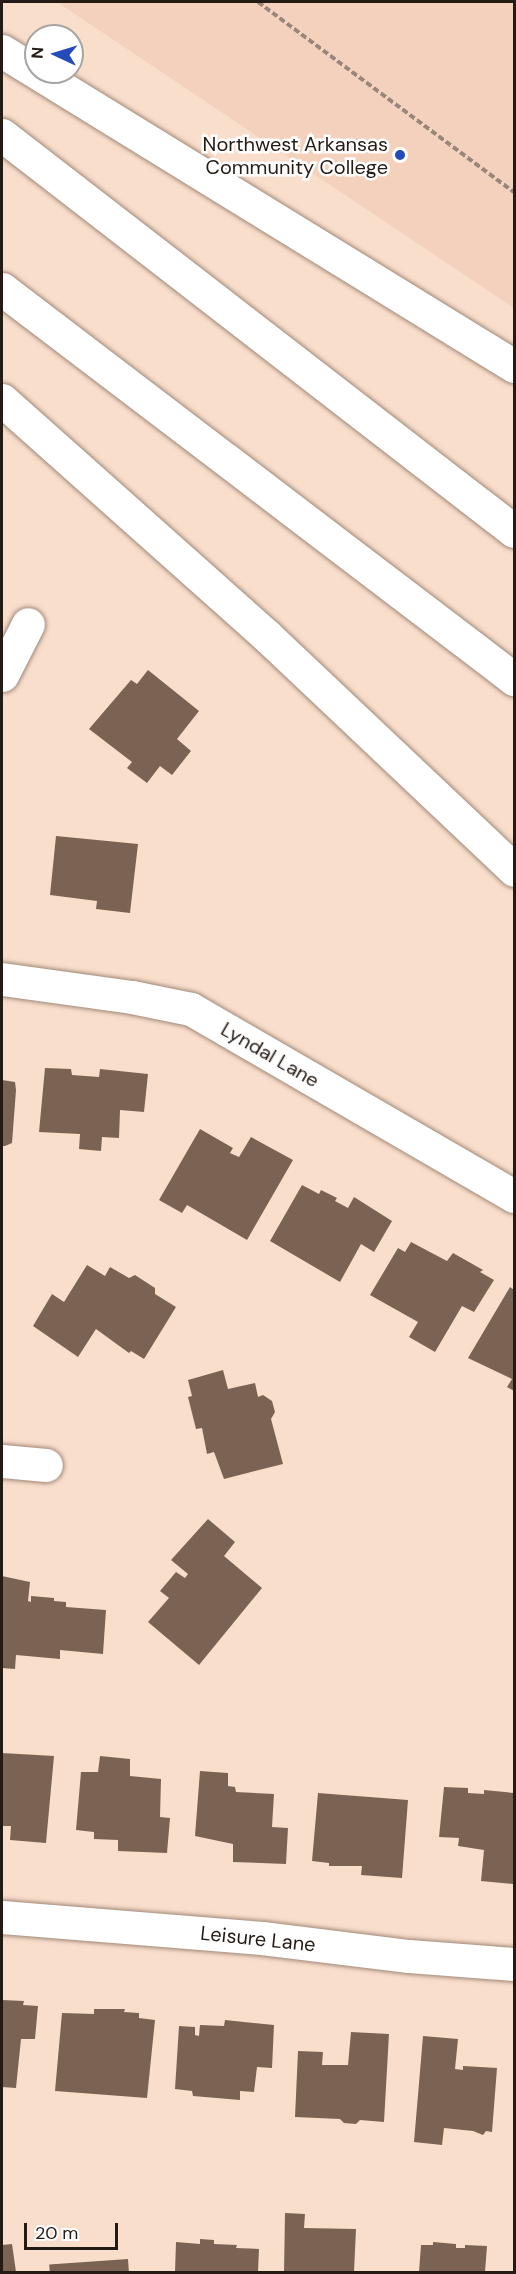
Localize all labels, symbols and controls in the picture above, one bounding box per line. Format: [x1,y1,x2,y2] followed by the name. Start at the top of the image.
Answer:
[24,24,84,84] north arrow
[27,46,48,59] text: N
[203,132,388,179] place label: Northwest Arkansas Community College
[393,148,407,162] marker: Northwest Arkansas Community College
[217,1017,323,1093] street label: Lyndal Lane
[199,1921,317,1957] street label: Leisure Lane
[27,2211,122,2249] scale bar
[35,2221,78,2245] text: 20 m

